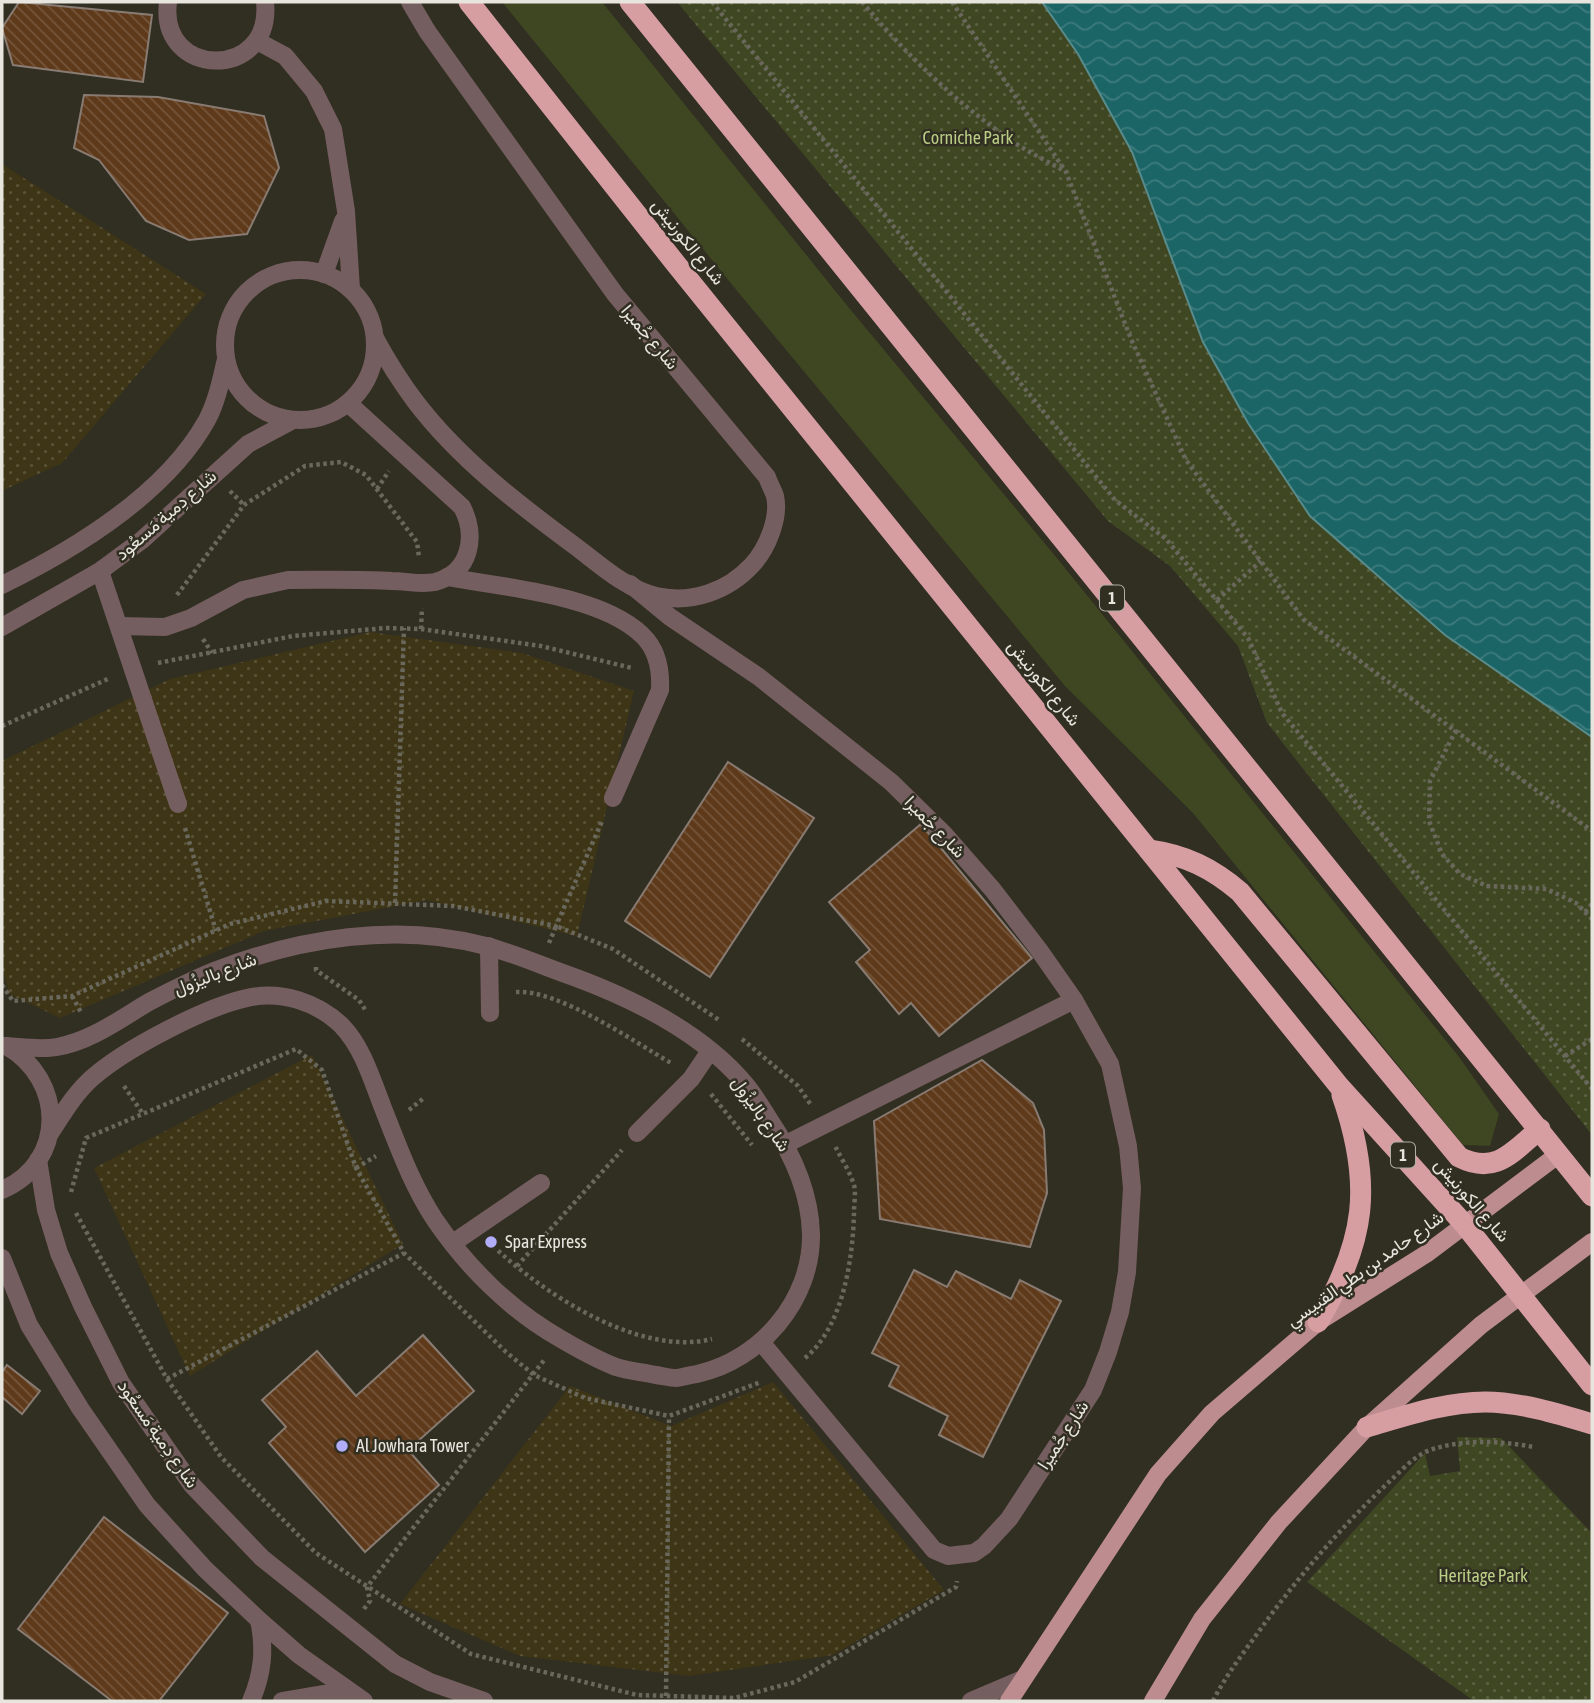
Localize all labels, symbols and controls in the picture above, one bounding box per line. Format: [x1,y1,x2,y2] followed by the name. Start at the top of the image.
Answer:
[923,127,1013,148] park label: Corniche Park
[646,195,729,290] street label: شارع الكورنيش
[616,300,684,375] street label: شارع جُميرا
[111,465,222,566] street label: شارع دِمية مَسعُود
[1100,586,1124,610] road number: 1
[1002,636,1085,731] street label: شارع الكورنيش
[899,791,970,863] street label: شارع جُميرا
[170,948,260,1001] street label: شارع باليزُول
[726,1072,795,1157] street label: شارع باليزُول
[1391,1142,1415,1168] road number: 1
[1429,1154,1514,1247] street label: شارع الكورنيش
[1282,1206,1450,1335] street label: شارع حامد بن بطي القبيسي
[505,1231,587,1252] place label: Spar Express
[483,1234,499,1250] marker: Spar Express
[112,1376,203,1493] street label: شارع دِمية مَسعُود
[1033,1396,1094,1474] street label: شارع جُميرا
[356,1435,470,1456] place label: Al Jowhara Tower
[334,1438,350,1454] marker: Al Jowhara Tower
[1438,1565,1528,1586] park label: Heritage Park

